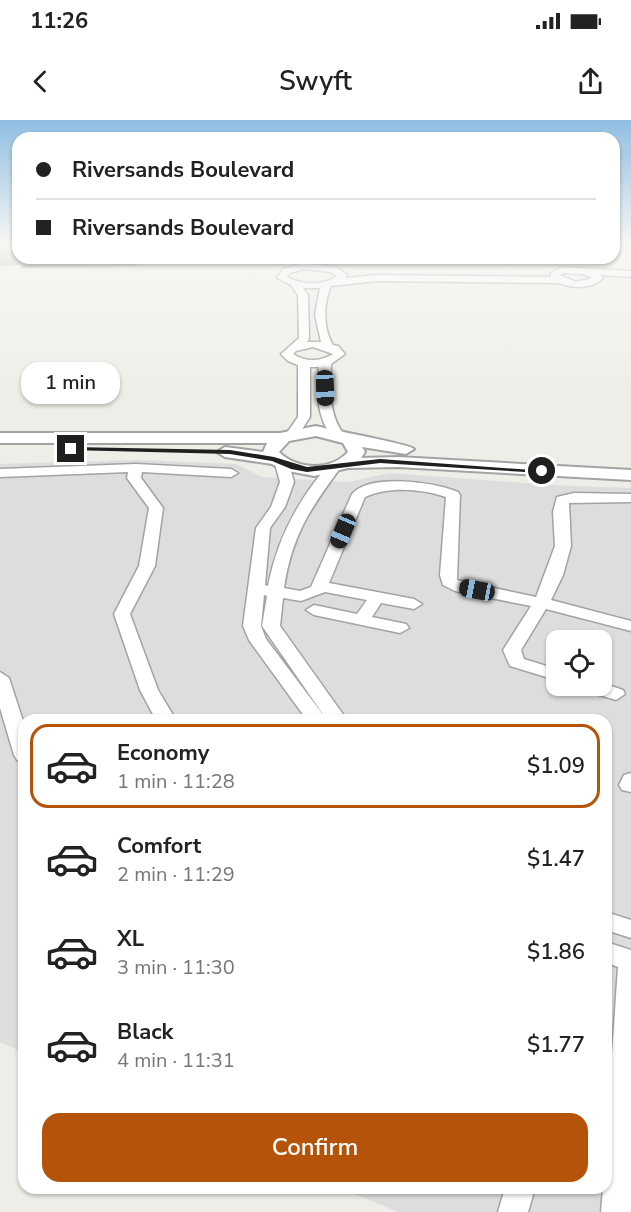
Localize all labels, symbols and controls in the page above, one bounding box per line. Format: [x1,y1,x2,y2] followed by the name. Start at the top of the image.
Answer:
[30,6,88,36] text: 11:26
[279,63,352,100] text: Swyft
[24,65,57,98] icon: back
[574,65,607,98] icon: share
[72,155,294,185] text: Riversands Boulevard
[72,213,294,243] text: Riversands Boulevard
[22,362,121,404] callout: 1 min
[45,369,96,396] text: 1 min
[315,370,335,406] car
[57,435,84,462] route end
[528,457,555,484] route start
[328,511,358,551] car
[458,578,496,602] car
[546,630,612,696] map controls
[546,630,612,696] button: locate
[117,738,209,768] text: Economy
[45,739,99,793] icon: car
[527,751,585,781] text: $1.09
[117,768,235,795] text: 1 min · 11:28
[117,831,201,861] text: Comfort
[45,832,99,886] icon: car
[527,844,585,874] text: $1.47
[117,861,235,888] text: 2 min · 11:29
[117,924,144,954] text: XL
[45,925,99,979] icon: car
[527,937,585,967] text: $1.86
[117,954,235,981] text: 3 min · 11:30
[117,1017,173,1047] text: Black
[45,1018,99,1072] icon: car
[527,1030,585,1060] text: $1.77
[117,1047,235,1074] text: 4 min · 11:31
[42,1113,588,1182] button: Confirm

